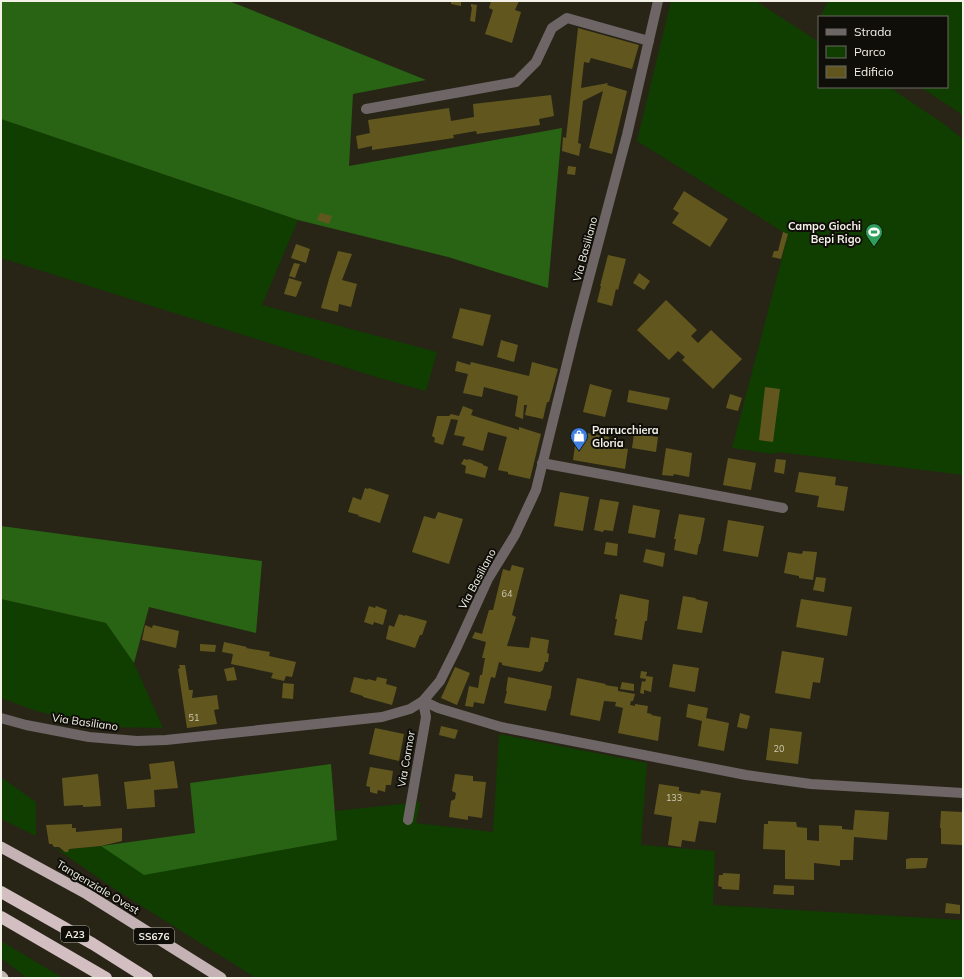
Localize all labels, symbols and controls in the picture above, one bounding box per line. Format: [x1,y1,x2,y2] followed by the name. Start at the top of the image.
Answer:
[818,16,948,88] legend
[854,24,892,39] text: Strada
[854,44,886,59] text: Parco
[854,64,894,79] text: Edificio
[570,215,600,283] street label: Via Basiliano
[788,219,861,246] place label: Campo Giochi Bepi Rigo
[864,222,884,247] sports icon: Campo Giochi Bepi Rigo
[592,423,659,450] place label: Parrucchiera Gloria
[569,426,589,451] shop icon: Parrucchiera Gloria
[455,546,499,612] street label: Via Basiliano
[502,588,513,599] house number: 64
[51,710,119,734] street label: Via Basiliano
[189,712,199,723] house number: 51
[394,730,418,788] street label: Via Cormor
[774,743,784,754] house number: 20
[666,792,682,803] house number: 133
[54,857,142,917] street label: Tangenziale Ovest
[61,926,89,942] road number: A23
[134,928,174,944] road number: SS676

